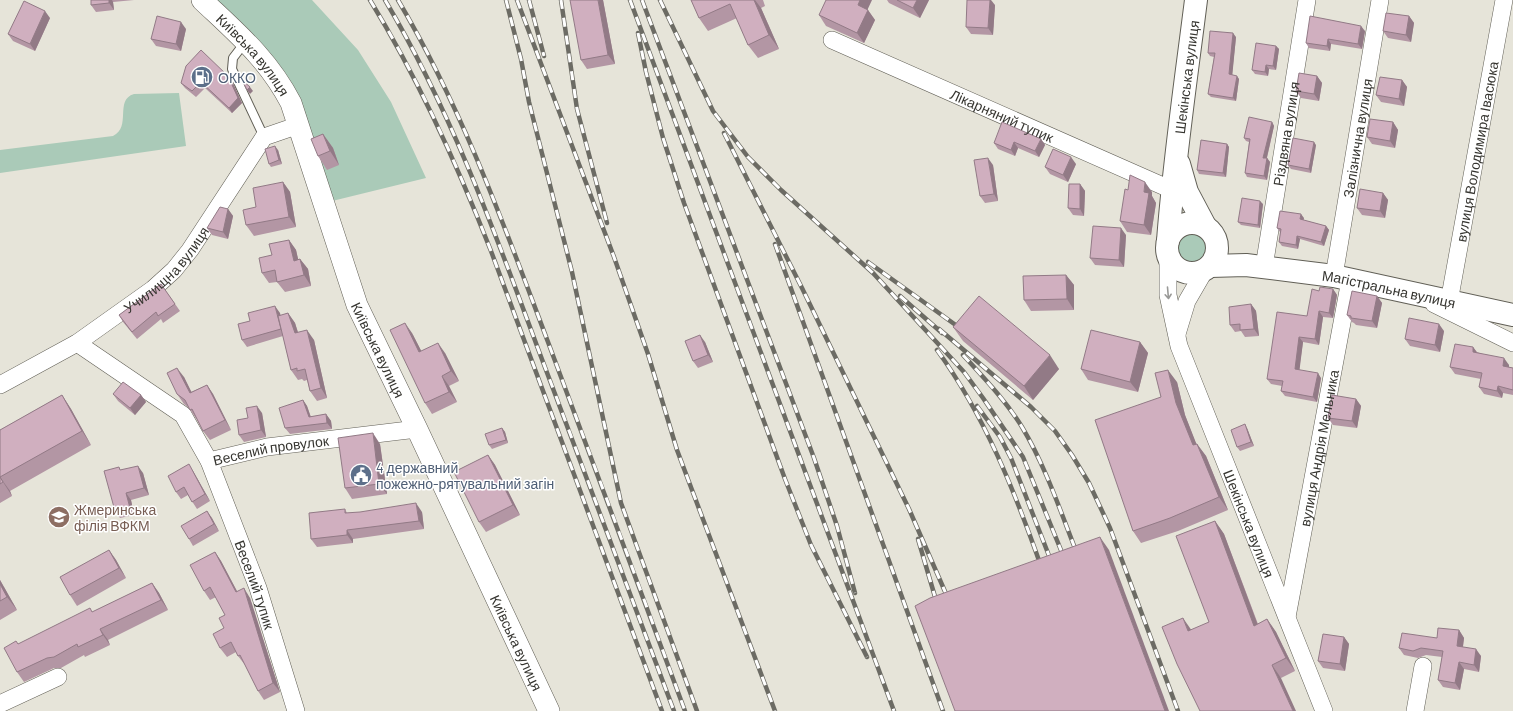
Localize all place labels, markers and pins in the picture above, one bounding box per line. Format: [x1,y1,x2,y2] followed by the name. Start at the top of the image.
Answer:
[189,64,215,90] fuel station icon: ОККО
[218,69,256,86] place label: ОККО
[376,459,554,492] place label: 4 державний пожежно-рятувальний загін
[348,462,374,488] public building icon: 4 державний пожежно-рятувальний загін
[74,501,156,534] place label: Жмеринська філія ВФКМ
[46,504,72,530] school or university icon: Жмеринська філія ВФКМ

